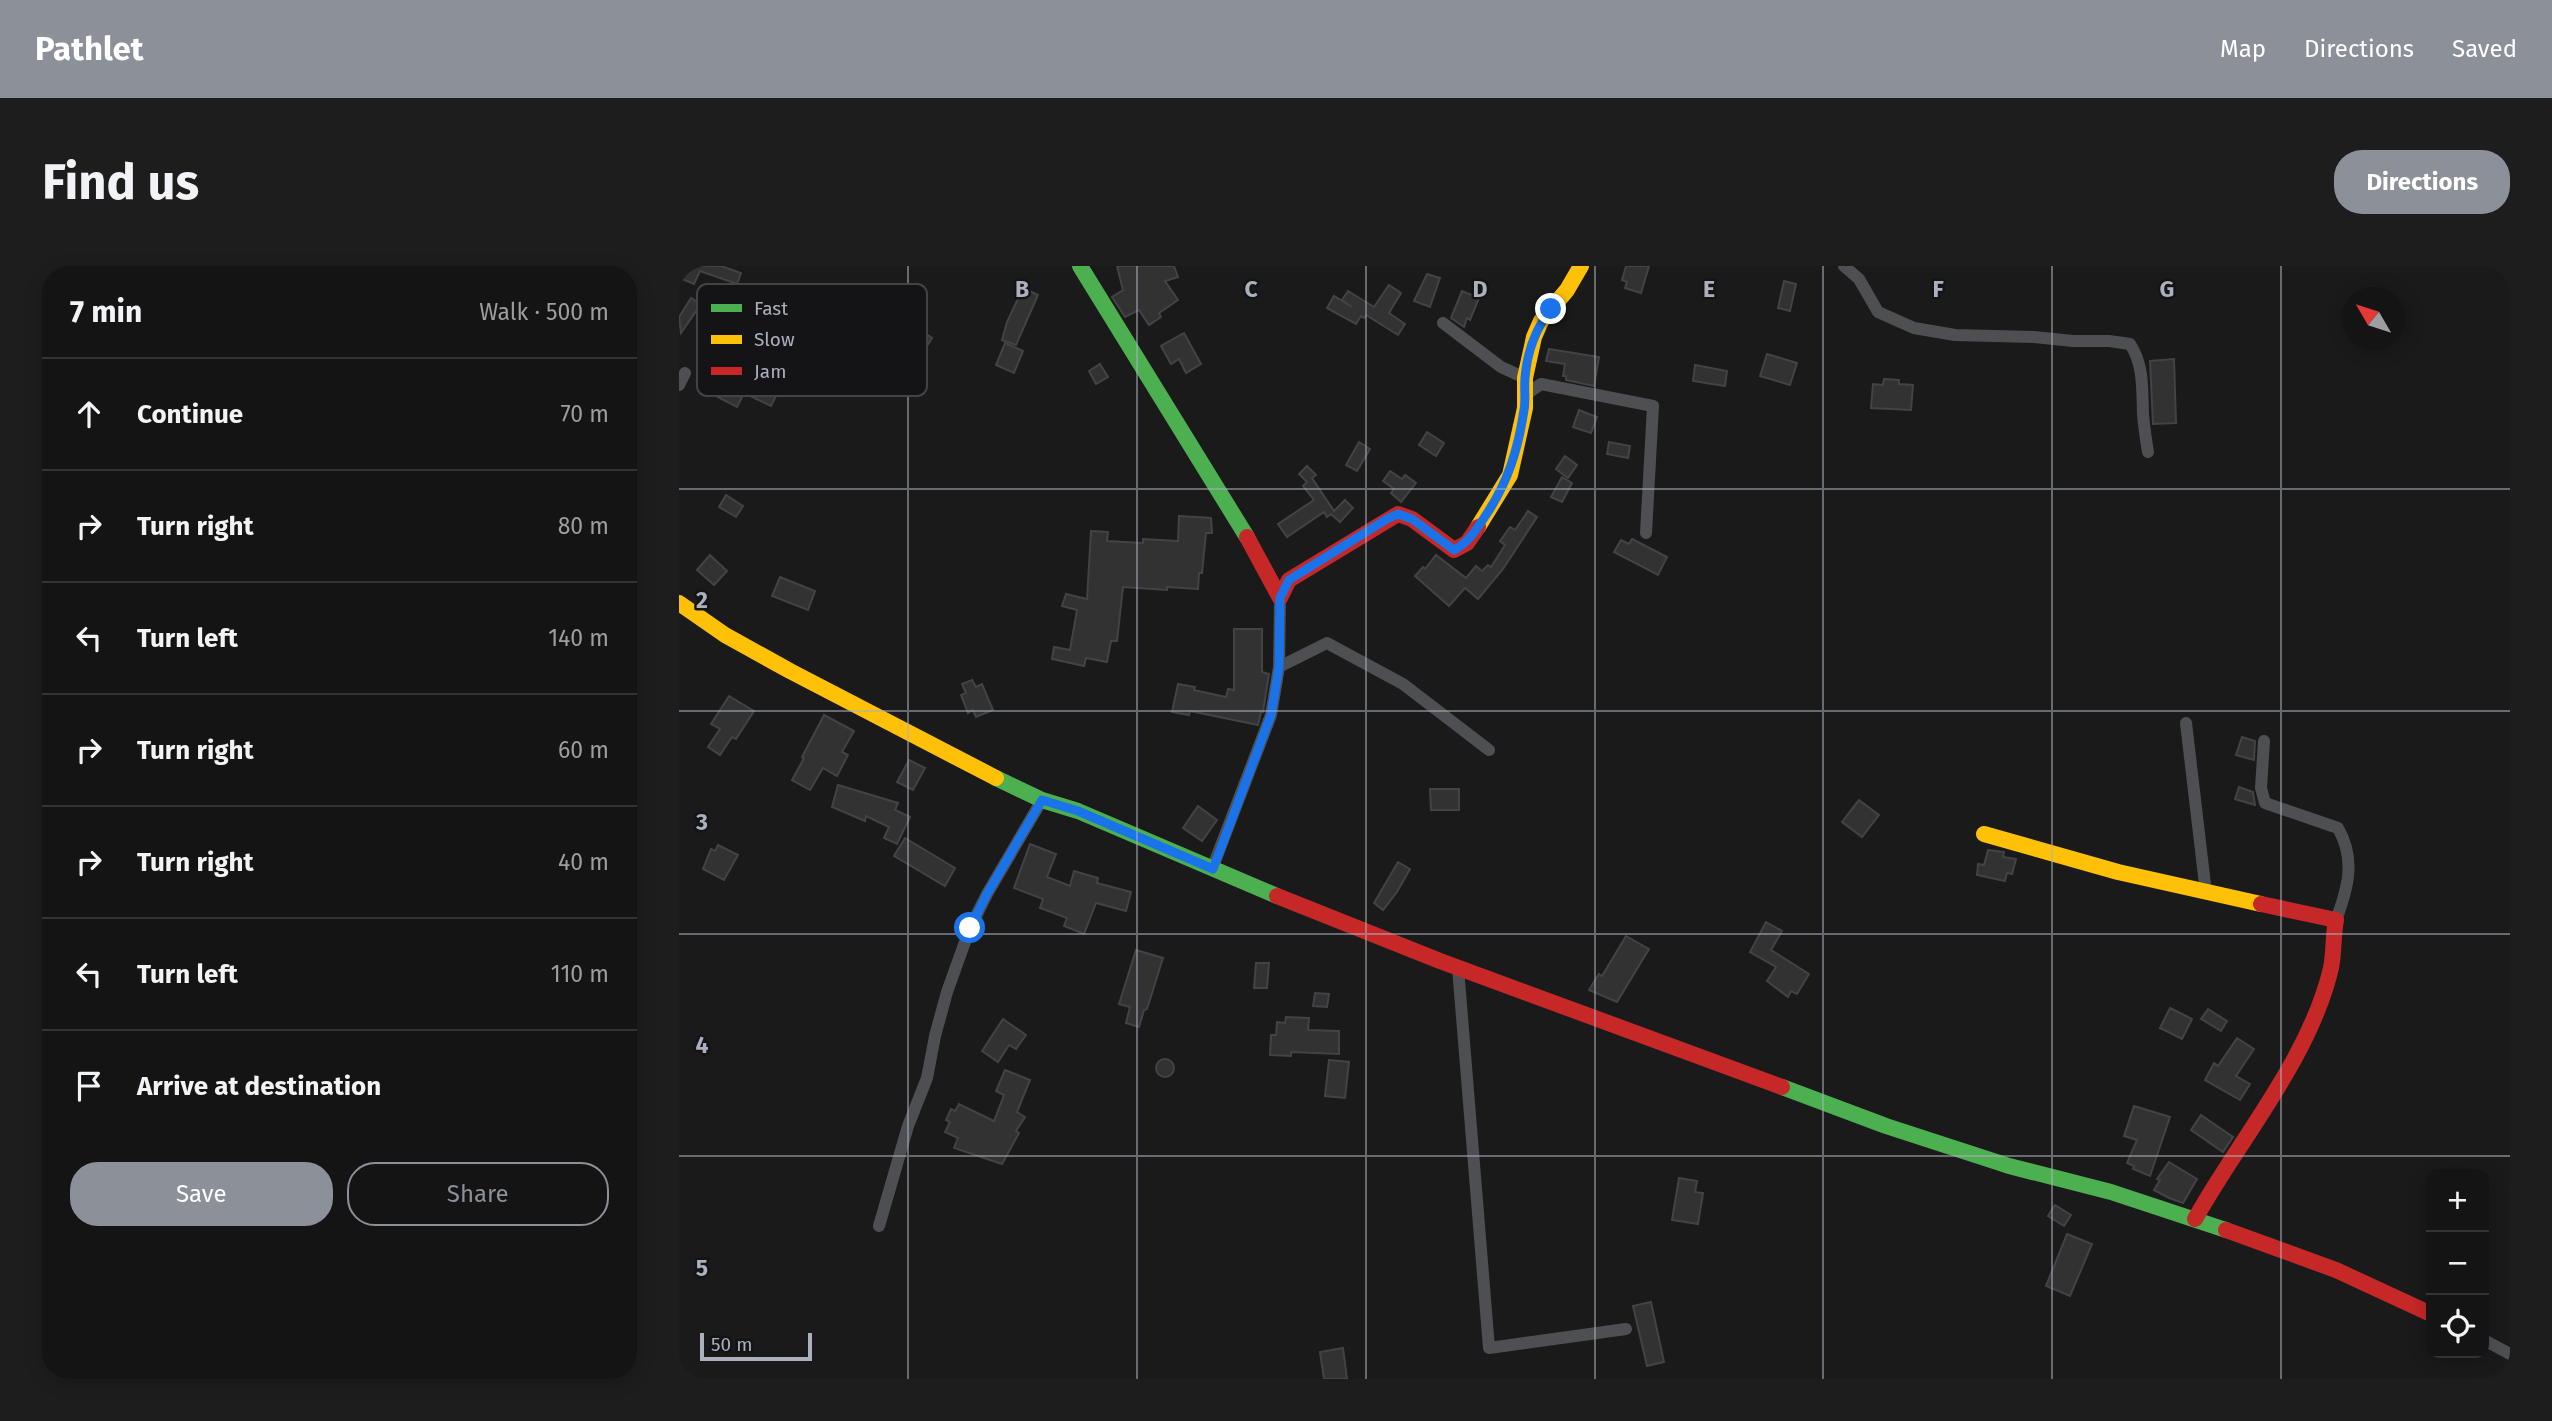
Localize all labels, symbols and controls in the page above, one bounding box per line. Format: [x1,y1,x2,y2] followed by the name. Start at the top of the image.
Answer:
[35,29,144,69] text: Pathlet
[2220,35,2266,63] text: Map
[2304,35,2414,63] text: Directions
[2452,35,2517,63] text: Saved
[2334,150,2510,214] button: Directions
[42,153,199,212] text: Find us
[1015,275,1029,303] text: B
[1244,275,1258,303] text: C
[1473,275,1488,303] text: D
[1703,275,1715,303] text: E
[1932,275,1944,303] text: F
[2160,275,2174,303] text: G
[697,284,927,396] legend
[2342,287,2405,350] north arrow
[1535,293,1566,324] route end
[70,294,142,330] text: 7 min
[754,297,788,320] text: Fast
[479,298,609,326] text: Walk · 500 m
[754,328,795,351] text: Slow
[754,360,786,383] text: Jam
[70,395,108,433] icon: ahead
[137,399,243,430] text: Continue
[560,400,609,428] text: 70 m
[70,507,108,545] icon: right
[137,511,254,542] text: Turn right
[558,512,609,540] text: 80 m
[696,586,708,614] text: 2
[70,619,108,657] icon: left
[137,623,238,654] text: Turn left
[548,624,609,652] text: 140 m
[70,731,108,769] icon: right
[137,735,254,766] text: Turn right
[558,736,609,764] text: 60 m
[695,808,708,836] text: 3
[70,843,108,881] icon: right
[137,847,254,878] text: Turn right
[558,848,609,876] text: 40 m
[954,912,985,943] route start
[70,955,108,993] icon: left
[137,959,238,990] text: Turn left
[551,960,609,988] text: 110 m
[696,1031,709,1059] text: 4
[70,1067,108,1105] icon: arrive
[137,1071,381,1102] text: Arrive at destination
[70,1162,333,1226] button: Save
[347,1162,609,1226] button: Share
[2426,1169,2489,1358] map controls
[2426,1169,2489,1232] button: +
[2426,1232,2489,1295] button: −
[696,1254,708,1282] text: 5
[2426,1295,2489,1358] button: locate
[700,1330,812,1362] scale bar
[711,1333,752,1356] text: 50 m

